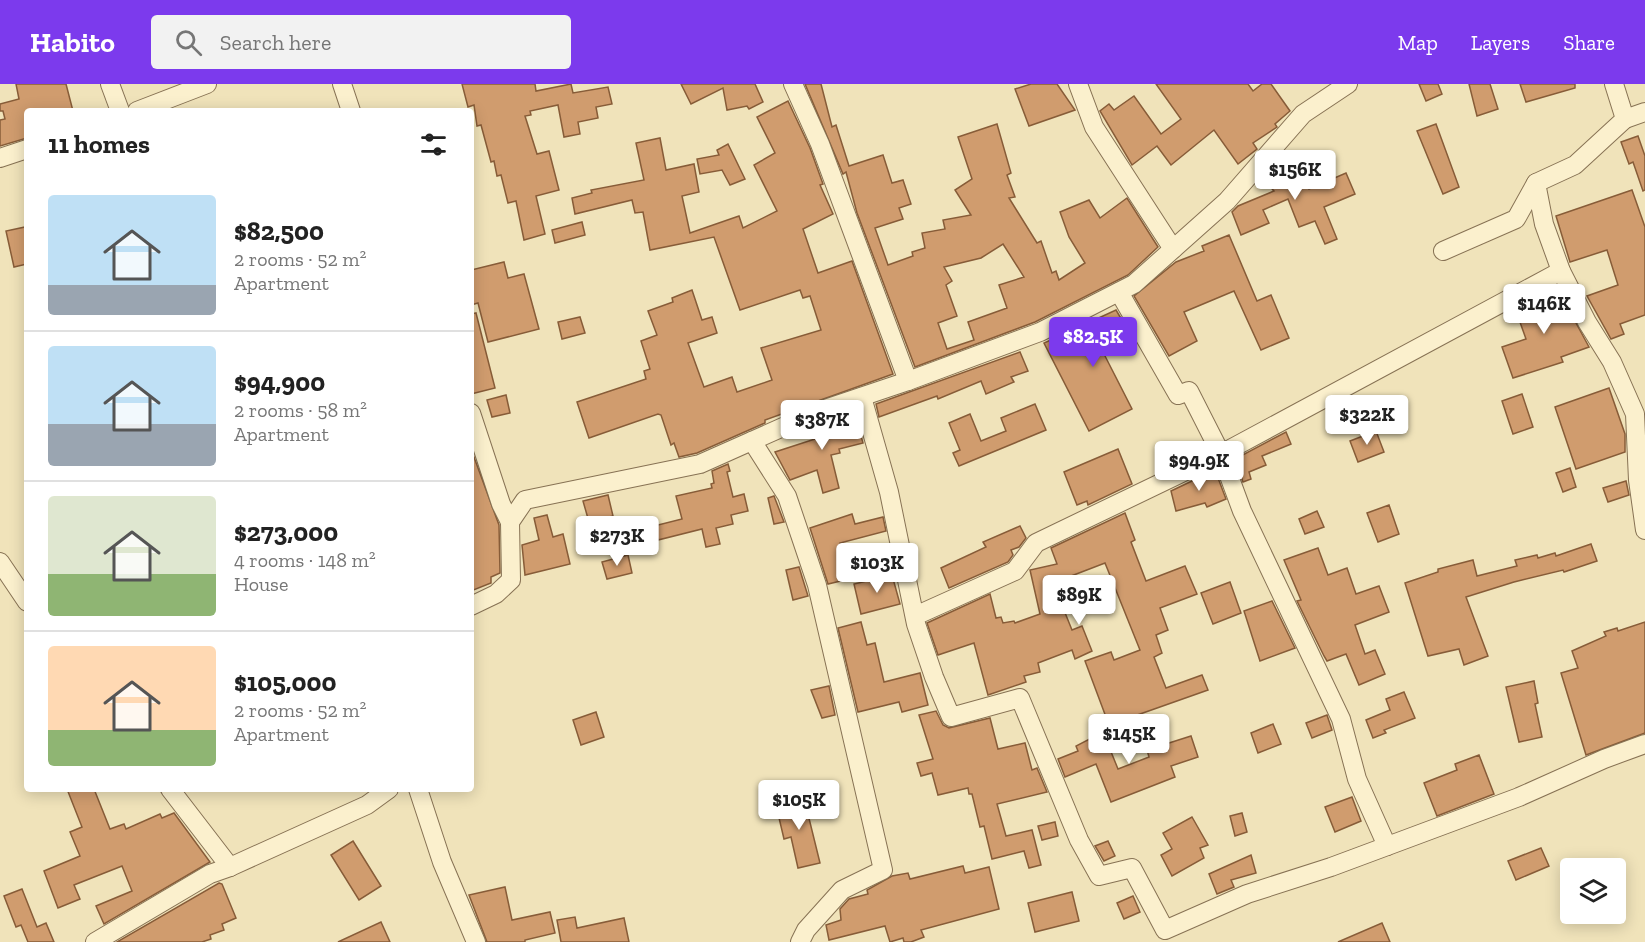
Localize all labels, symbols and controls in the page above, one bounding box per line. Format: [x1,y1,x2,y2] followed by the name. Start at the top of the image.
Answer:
[151,15,571,69] search box
[30,26,115,59] text: Habito
[172,26,205,59] icon: search
[220,29,331,56] text: Search here
[1398,30,1438,55] text: Map
[1471,30,1530,55] text: Layers
[1563,30,1615,55] text: Share
[48,128,150,160] text: 11 homes
[417,128,450,161] icon: filters
[1253,150,1337,201] pin: $156K
[1269,157,1321,181] text: $156K
[234,215,324,247] text: $82,500
[96,219,168,291] icon: home
[234,247,367,271] text: 2 rooms · 52 m²
[234,271,329,295] text: Apartment
[1502,284,1586,335] pin: $146K
[1517,291,1571,315] text: $146K
[1044,317,1142,368] pin: $82.5K
[1063,324,1123,348] text: $82.5K
[234,366,325,398] text: $94,900
[96,370,168,442] icon: home
[1325,395,1409,446] pin: $322K
[234,398,367,422] text: 2 rooms · 58 m²
[780,400,864,451] pin: $387K
[1339,402,1395,426] text: $322K
[795,407,849,431] text: $387K
[234,422,329,446] text: Apartment
[1150,441,1248,492] pin: $94.9K
[1169,448,1229,472] text: $94.9K
[234,516,338,548] text: $273,000
[575,516,659,567] pin: $273K
[96,520,168,592] icon: home
[590,523,644,547] text: $273K
[835,543,919,594] pin: $103K
[234,548,376,572] text: 4 rooms · 148 m²
[850,550,904,574] text: $103K
[234,572,288,596] text: House
[1043,575,1115,626] pin: $89K
[1057,582,1101,606] text: $89K
[234,666,337,698] text: $105,000
[96,670,168,742] icon: home
[234,698,367,722] text: 2 rooms · 52 m²
[1087,714,1171,765] pin: $145K
[1102,721,1156,745] text: $145K
[234,722,329,746] text: Apartment
[757,780,841,831] pin: $105K
[772,787,826,811] text: $105K
[1560,858,1626,924] map controls
[1560,858,1626,924] button: layers

